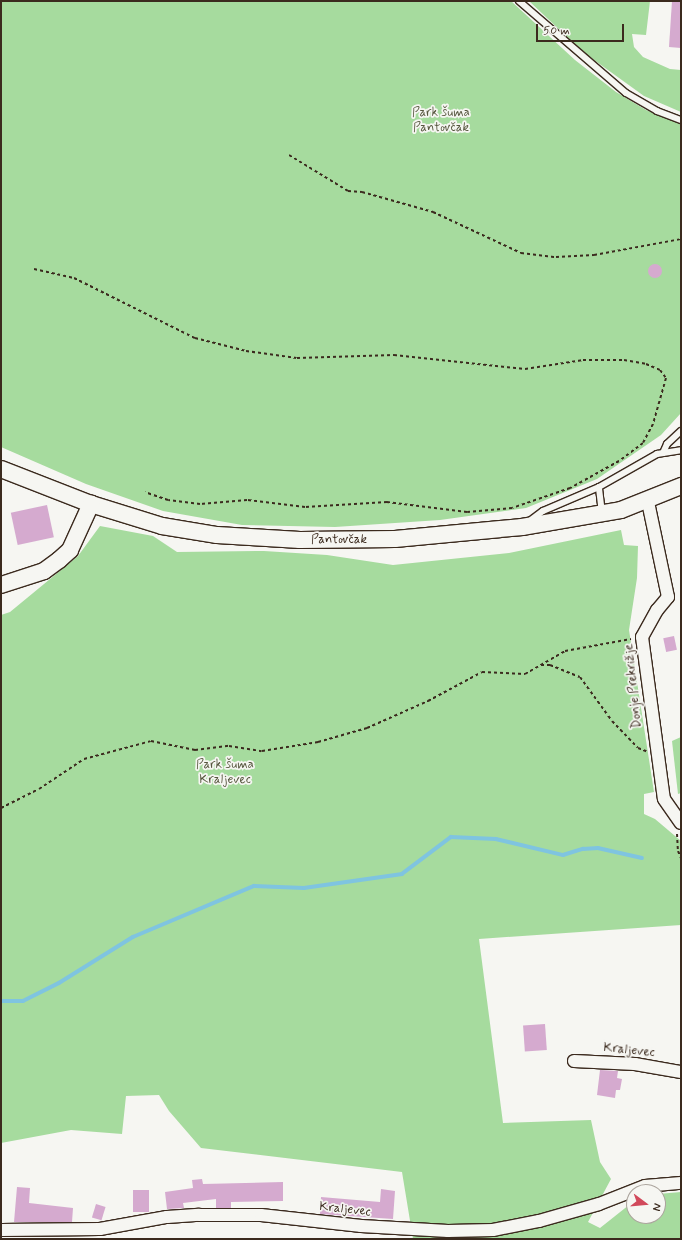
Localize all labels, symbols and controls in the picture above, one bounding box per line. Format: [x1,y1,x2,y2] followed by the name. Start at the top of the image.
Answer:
[538,16,626,42] scale bar
[543,23,570,39] text: 50 m
[412,106,470,137] park label: Park šuma Pantovčak
[311,532,367,548] street label: Pantovčak
[622,643,646,729] street label: Donje Prekrižje
[196,758,254,789] park label: Park šuma Kraljevec
[602,1041,656,1061] street label: Kraljevec
[626,1184,666,1224] north arrow
[318,1200,372,1220] street label: Kraljevec
[649,1202,664,1212] text: N

